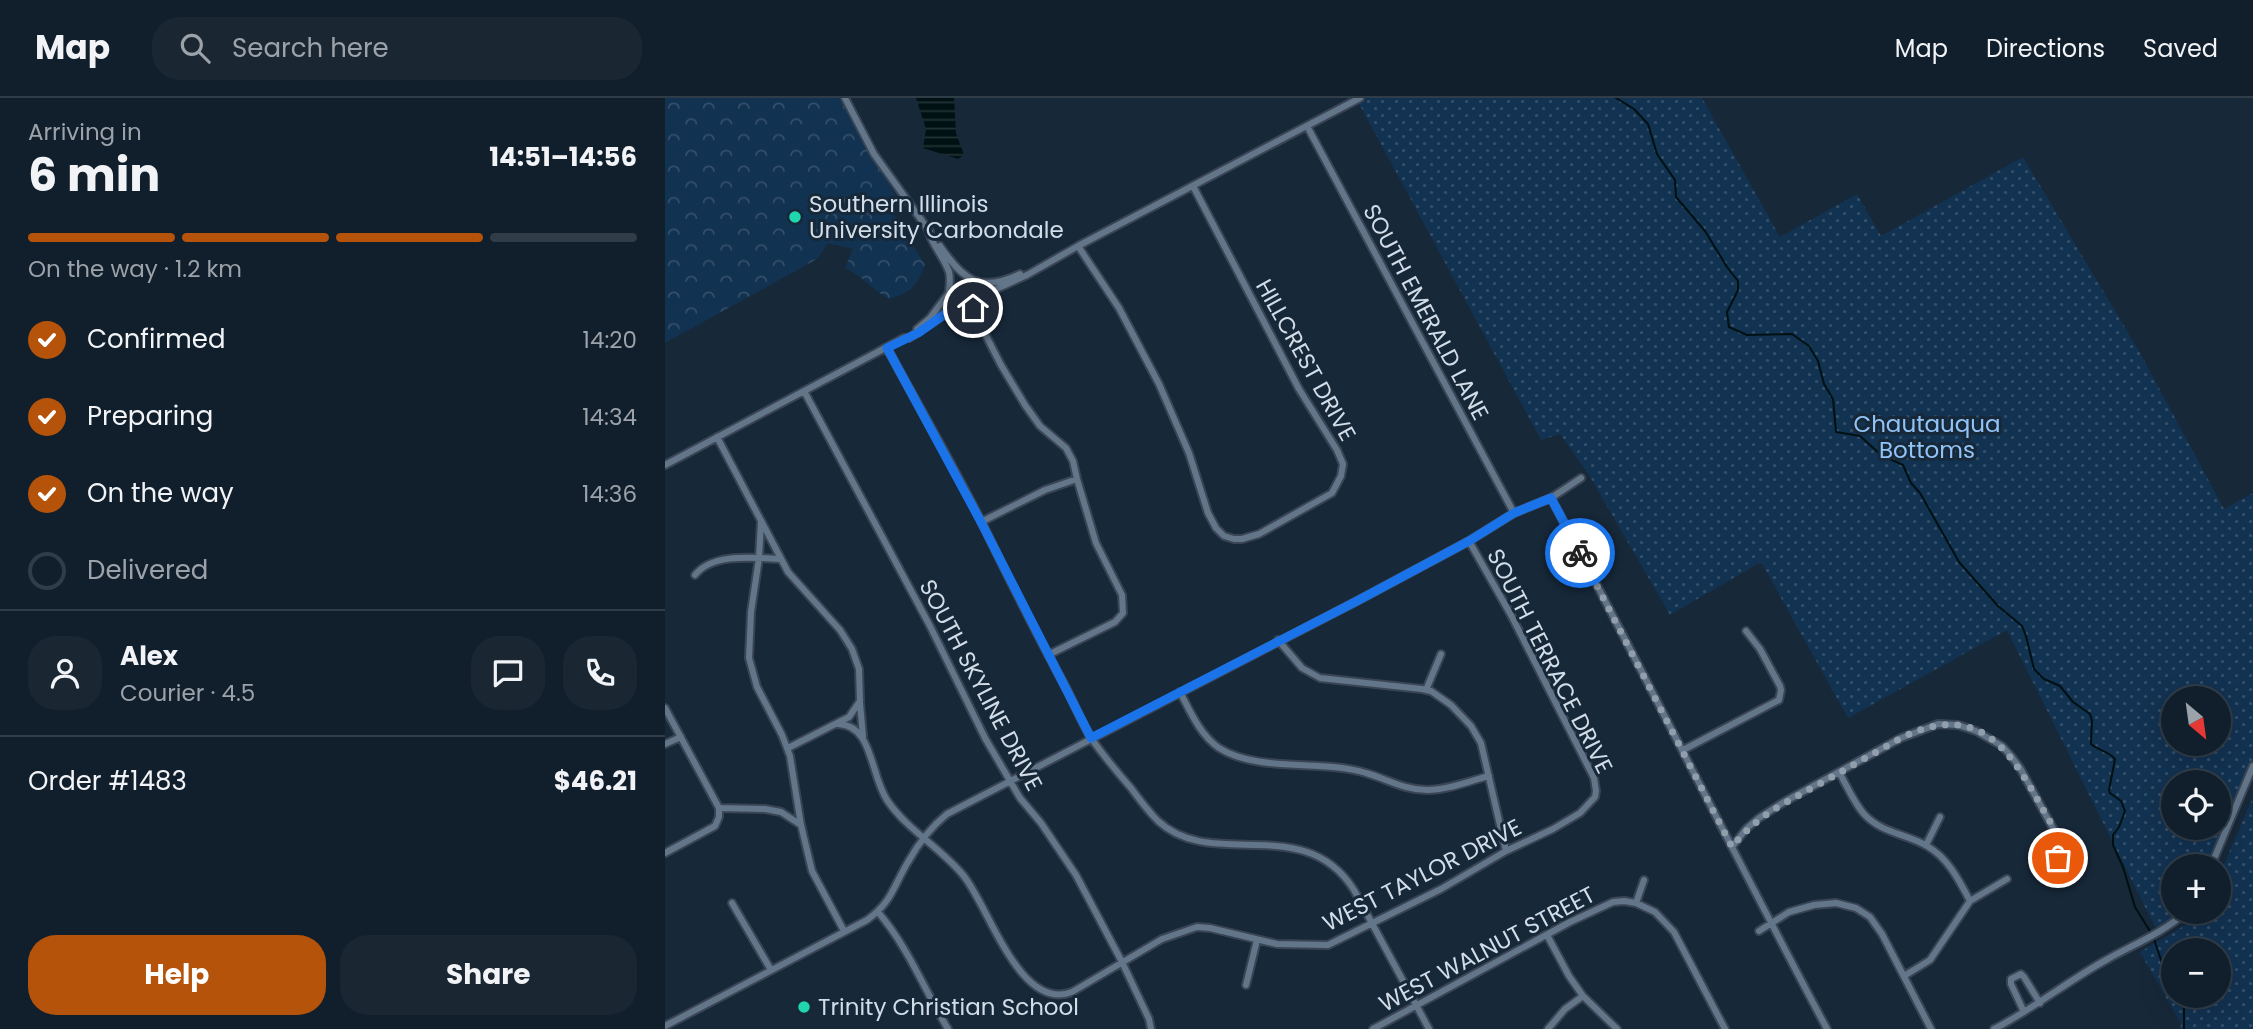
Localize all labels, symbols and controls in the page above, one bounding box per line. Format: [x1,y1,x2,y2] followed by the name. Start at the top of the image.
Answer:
[152,17,642,80] search box
[35,24,110,71] text: Map
[176,29,214,67] icon: search
[232,30,389,66] text: Search here
[1895,32,1948,65] text: Map
[1986,32,2105,65] text: Directions
[2143,32,2218,65] text: Saved
[28,116,142,148] text: Arriving in
[489,139,637,175] text: 14:51–14:56
[28,143,160,207] text: 6 min
[809,188,1064,246] place label: Southern Illinois University Carbondale
[1355,198,1497,426] street label: SOUTH EMERALD LANE
[787,209,803,225] marker: Southern Illinois University Carbondale
[28,253,242,285] text: On the way · 1.2 km
[1248,273,1364,447] street label: HILLCREST DRIVE
[943,278,1003,338] pin
[954,289,992,327] icon: home
[28,321,66,359] icon: check
[87,321,225,357] text: Confirmed
[583,324,637,356] text: 14:20
[28,398,66,436] icon: check
[87,398,213,434] text: Preparing
[582,401,637,433] text: 14:34
[1853,408,2001,466] park label: Chautauqua Bottoms
[28,475,66,513] icon: check
[87,475,234,511] text: On the way
[582,478,637,510] text: 14:36
[1545,518,1615,588] courier
[1561,534,1599,572] icon: bike
[1479,543,1621,779] street label: SOUTH TERRACE DRIVE
[87,552,208,588] text: Delivered
[912,574,1050,796] street label: SOUTH SKYLINE DRIVE
[28,636,102,710] button: person
[471,636,545,710] button: chat
[563,636,637,710] button: phone
[120,638,178,674] text: Alex
[120,677,255,709] text: Courier · 4.5
[2161,686,2231,756] north arrow
[2161,686,2231,1008] map controls
[28,763,187,799] text: Order #1483
[554,763,637,799] text: $46.21
[2161,770,2231,840] button: locate
[1317,811,1527,939] street label: WEST TAYLOR DRIVE
[2028,828,2088,888] pin
[2039,839,2077,877] icon: bag
[2161,854,2231,924] button: +
[1373,878,1601,1020] street label: WEST WALNUT STREET
[28,935,326,1015] button: Help
[340,935,637,1015] button: Share
[2161,938,2231,1008] button: −
[818,991,1079,1023] place label: Trinity Christian School
[796,999,812,1015] marker: Trinity Christian School

